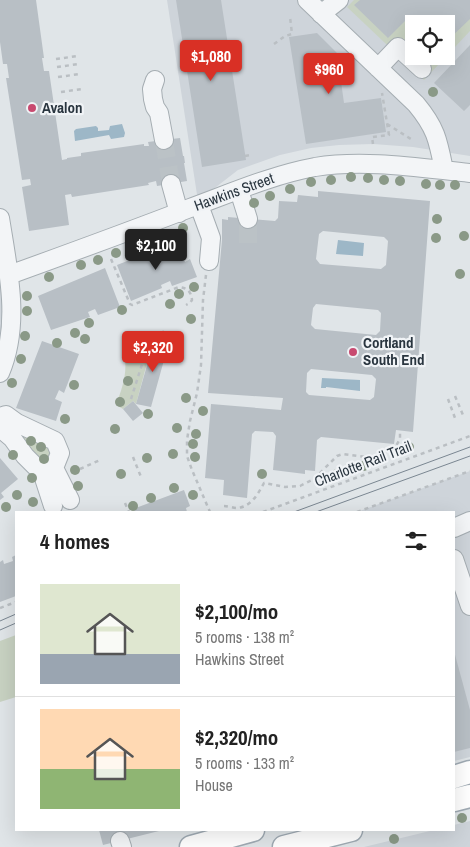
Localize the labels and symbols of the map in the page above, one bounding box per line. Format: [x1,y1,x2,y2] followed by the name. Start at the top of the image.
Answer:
[170,39,252,82] pin: $1,080
[299,52,359,95] pin: $960
[42,97,83,118] place label: Avalon
[26,102,38,114] marker: Avalon
[191,167,277,216] street label: Hawkins Street
[115,228,197,271] pin: $2,100
[112,330,194,373] pin: $2,320
[363,332,425,370] place label: Cortland South End
[347,346,359,358] marker: Cortland South End
[311,435,414,492] street label: Charlotte Rail Trail

